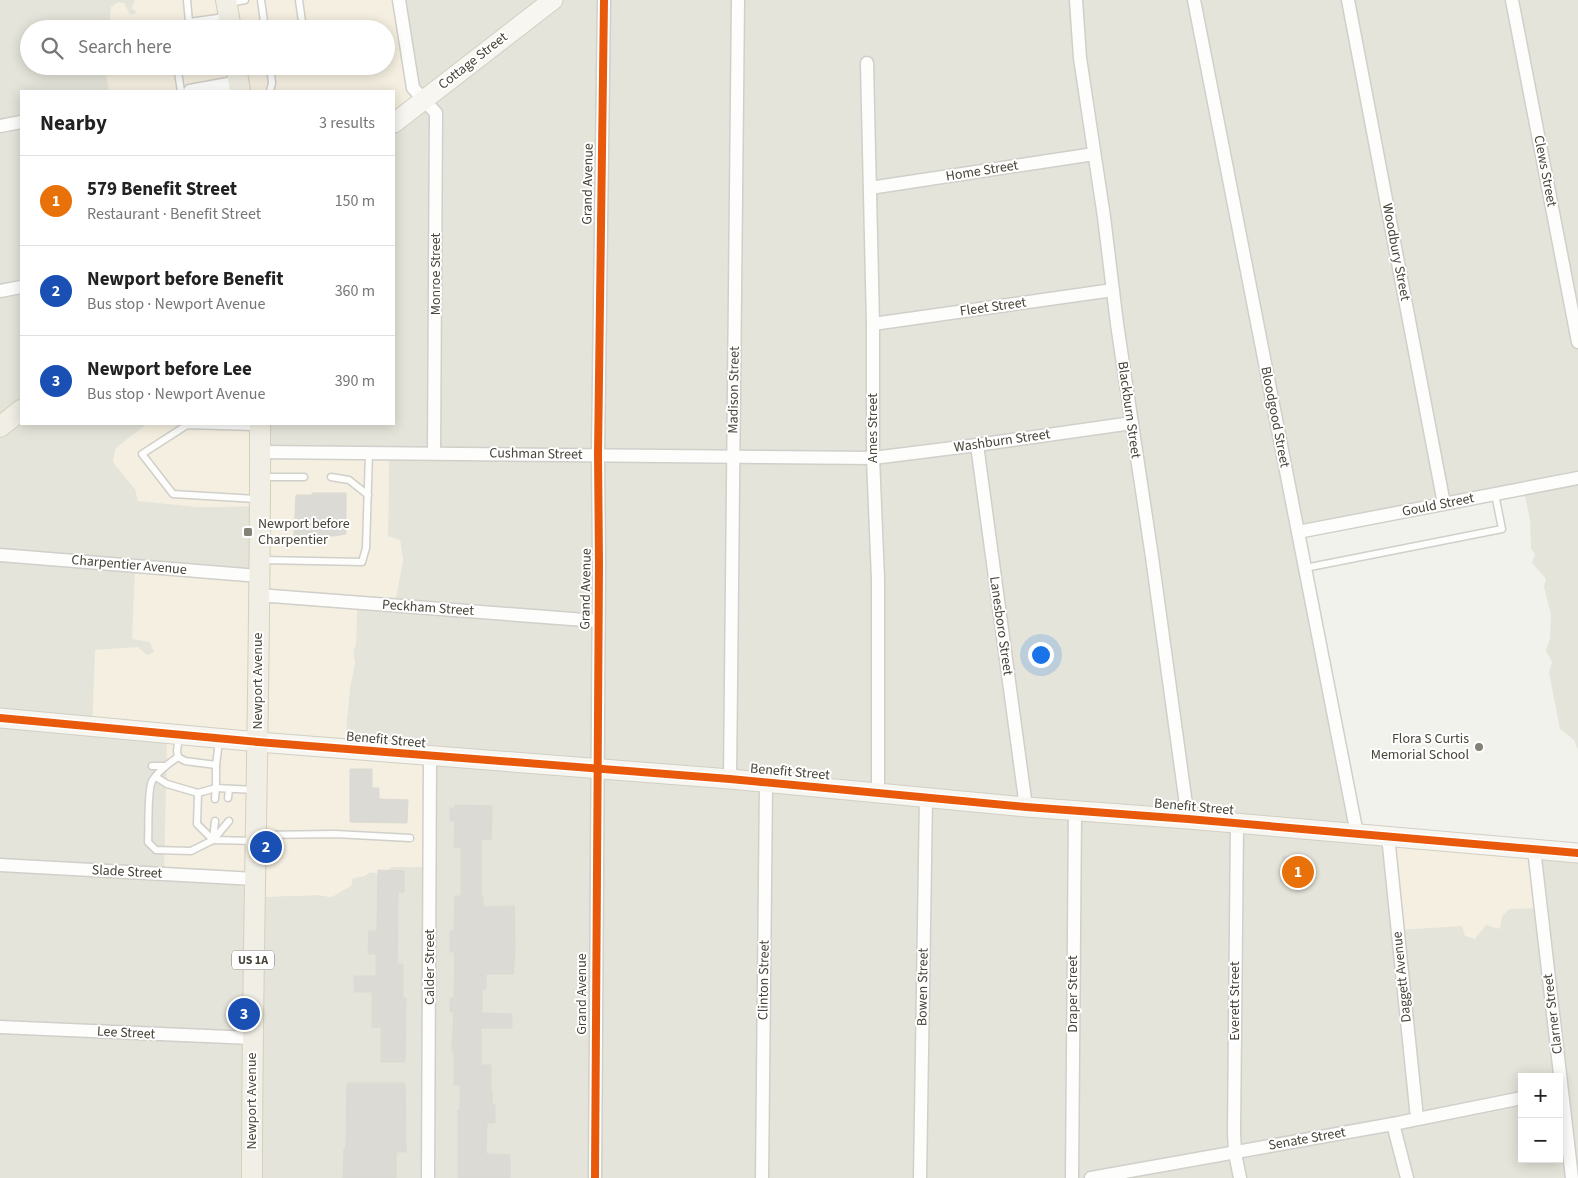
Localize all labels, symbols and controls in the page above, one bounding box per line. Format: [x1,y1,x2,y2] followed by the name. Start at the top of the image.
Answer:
[20,20,395,75] search box
[434,27,512,94] street label: Cottage Street
[38,34,66,62] icon: search
[78,34,172,61] text: Search here
[40,108,107,138] text: Nearby
[319,112,375,134] text: 3 results
[1528,134,1562,209] street label: Clews Street
[577,143,599,225] street label: Grand Avenue
[944,155,1020,187] street label: Home Street
[87,176,237,203] text: 579 Benefit Street
[52,190,60,212] text: 1
[335,190,375,212] text: 150 m
[1377,202,1415,303] street label: Woodbury Street
[87,203,261,225] text: Restaurant · Benefit Street
[426,232,446,315] street label: Monroe Street
[87,266,284,293] text: Newport before Benefit
[52,280,60,302] text: 2
[335,280,375,302] text: 360 m
[959,292,1028,322] street label: Fleet Street
[87,293,265,315] text: Bus stop · Newport Avenue
[723,346,745,434] street label: Madison Street
[87,356,252,383] text: Newport before Lee
[1112,360,1146,460] street label: Blackburn Street
[1255,365,1295,469] street label: Bloodgood Street
[52,370,60,392] text: 3
[335,370,375,392] text: 390 m
[87,383,265,405] text: Bus stop · Newport Avenue
[863,393,883,463] street label: Ames Street
[953,424,1052,458] street label: Washburn Street
[489,443,583,465] street label: Cushman Street
[1400,488,1476,522] street label: Gould Street
[258,514,350,550] place label: Newport before Charpentier
[242,526,254,538] marker: Newport before Charpentier
[575,548,597,630] street label: Grand Avenue
[70,550,188,580] street label: Charpentier Avenue
[984,575,1018,677] street label: Lanesboro Street
[381,595,475,621] street label: Peckham Street
[248,632,268,730] street label: Newport Avenue
[1028,642,1054,668] your location
[345,727,427,753] street label: Benefit Street
[1371,729,1469,765] place label: Flora S Curtis Memorial School
[1473,741,1485,753] marker: Flora S Curtis Memorial School
[749,759,831,785] street label: Benefit Street
[1153,794,1235,820] street label: Benefit Street
[250,828,282,866] pin: 2
[1282,853,1314,891] pin: 1
[91,860,163,884] street label: Slade Street
[420,929,440,1005] street label: Calder Street
[1387,930,1417,1024] street label: Daggett Avenue
[753,939,775,1020] street label: Clinton Street
[912,947,934,1026] street label: Bowen Street
[232,950,274,970] road number: US 1A
[572,953,592,1035] street label: Grand Avenue
[1063,955,1083,1033] street label: Draper Street
[1225,961,1245,1041] street label: Everett Street
[1538,972,1568,1055] street label: Clarner Street
[228,995,260,1033] pin: 3
[96,1021,156,1045] street label: Lee Street
[242,1052,262,1150] street label: Newport Avenue
[1518,1073,1563,1163] map controls
[1518,1073,1563,1118] button: +
[1518,1118,1563,1163] button: −
[1267,1122,1348,1156] street label: Senate Street

